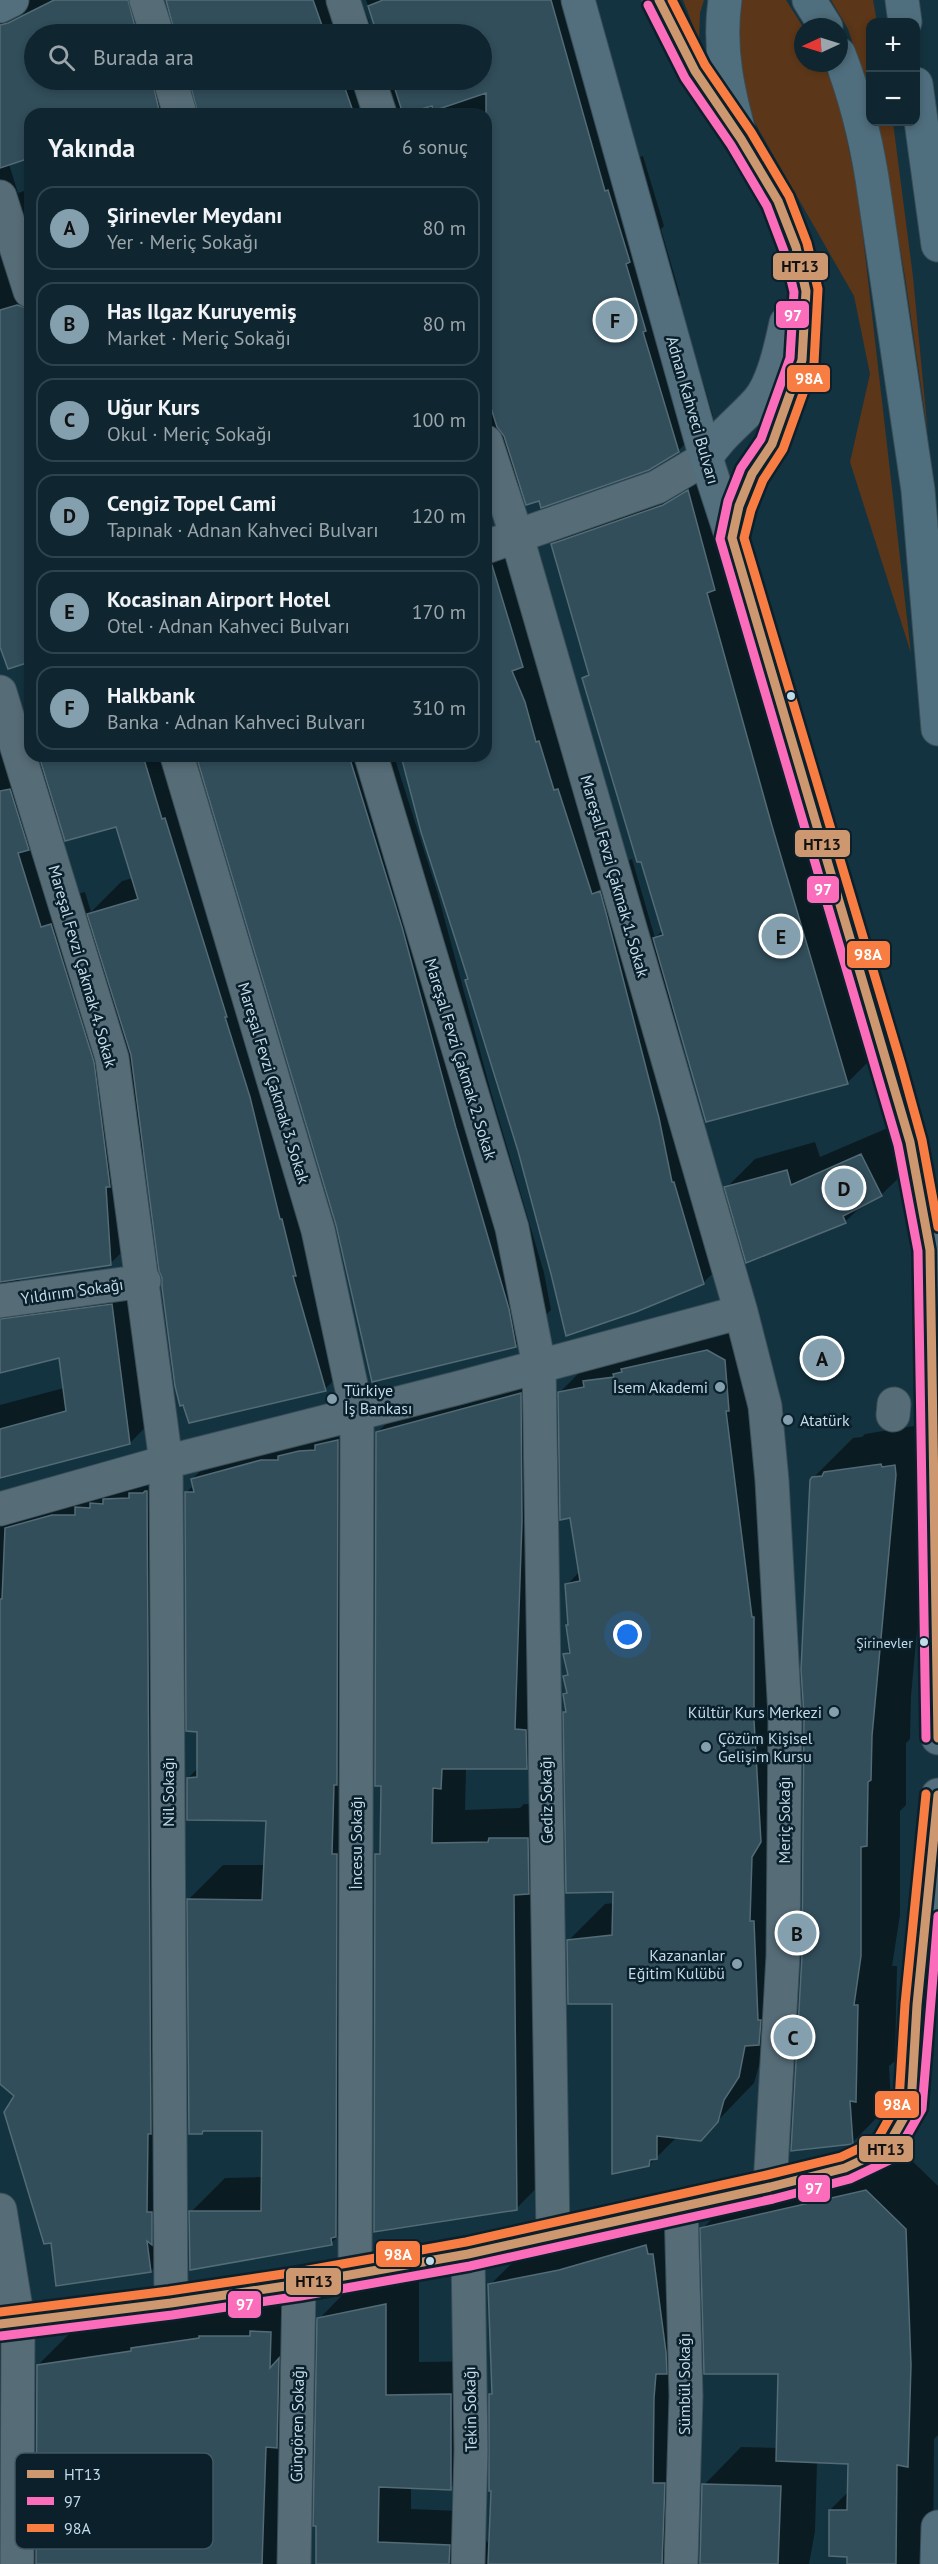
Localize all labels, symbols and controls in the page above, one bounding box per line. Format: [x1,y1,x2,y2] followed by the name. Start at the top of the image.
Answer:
[794,18,848,72] north arrow
[866,18,920,126] map controls
[866,18,920,72] button: +
[24,24,492,90] search box
[45,41,78,74] icon: search
[93,43,194,71] text: Burada ara
[866,72,920,126] button: −
[48,131,135,164] text: Yakında
[402,134,468,160] text: 6 sonuç
[107,201,282,229] text: Şirinevler Meydanı
[63,215,76,241] text: A
[423,215,466,241] text: 80 m
[107,229,258,255] text: Yer · Meriç Sokağı
[772,252,829,281] line badge: HT13
[781,256,819,276] text: HT13
[107,297,297,325] text: Has Ilgaz Kuruyemiş
[596,298,634,342] pin: F
[775,300,810,329] line badge: 97
[784,305,802,325] text: 97
[64,311,75,337] text: B
[423,311,466,337] text: 80 m
[107,325,291,351] text: Market · Meriç Sokağı
[662,334,724,486] street label: Adnan Kahveci Bulvarı
[786,364,831,393] line badge: 98A
[795,368,823,388] text: 98A
[107,393,200,421] text: Uğur Kurs
[64,407,75,433] text: C
[412,407,466,433] text: 100 m
[107,421,272,447] text: Okul · Meriç Sokağı
[107,489,276,517] text: Cengiz Topel Cami
[63,503,76,529] text: D
[412,503,466,529] text: 120 m
[107,517,379,543] text: Tapınak · Adnan Kahveci Bulvarı
[107,585,330,613] text: Kocasinan Airport Hotel
[64,599,75,625] text: E
[412,599,466,625] text: 170 m
[107,613,350,639] text: Otel · Adnan Kahveci Bulvarı
[107,681,195,709] text: Halkbank
[785,690,797,702] unlabelled marker
[64,695,75,721] text: F
[412,695,466,721] text: 310 m
[107,709,366,735] text: Banka · Adnan Kahveci Bulvarı
[577,773,654,980] street label: Mareşal Fevzi Çakmak 1. Sokak
[794,829,851,858] line badge: HT13
[803,834,841,854] text: HT13
[45,863,122,1070] street label: Mareşal Fevzi Çakmak 4. Sokak
[806,875,840,904] line badge: 97
[814,879,832,899] text: 97
[762,914,800,958] pin: E
[846,940,891,969] line badge: 98A
[854,944,882,964] text: 98A
[421,956,501,1162] street label: Mareşal Fevzi Çakmak 2. Sokak
[234,980,314,1186] street label: Mareşal Fevzi Çakmak 3. Sokak
[824,1166,864,1210] pin: D
[19,1274,125,1308] street label: Yıldırım Sokağı
[802,1336,842,1380] pin: A
[613,1377,708,1397] place label: İsem Akademi
[344,1380,412,1418] place label: Türkiye İş Bankası
[713,1380,727,1394] marker: İsem Akademi
[325,1392,339,1406] marker: Türkiye İş Bankası
[800,1410,850,1430] place label: Atatürk
[781,1413,795,1427] marker: Atatürk
[613,1620,642,1649] your location
[856,1634,913,1652] place label: Şirinevler
[918,1636,930,1648] marker: Şirinevler
[688,1702,822,1722] place label: Kültür Kurs Merkezi
[827,1705,841,1719] marker: Kültür Kurs Merkezi
[718,1728,813,1766] place label: Çözüm Kişisel Gelişim Kursu
[699,1740,713,1754] marker: Çözüm Kişisel Gelişim Kursu
[535,1756,557,1844] street label: Gediz Sokağı
[158,1757,178,1827] street label: Nil Sokağı
[774,1776,794,1864] street label: Meriç Sokağı
[346,1796,366,1890] street label: İncesu Sokağı
[778,1910,816,1956] pin: B
[628,1945,726,1983] place label: Kazananlar Eğitim Kulübü
[730,1957,744,1971] marker: Kazananlar Eğitim Kulübü
[774,2014,812,2060] pin: C
[874,2090,920,2119] line badge: 98A
[883,2094,911,2114] text: 98A
[858,2135,914,2163] line badge: HT13
[867,2139,905,2159] text: HT13
[797,2174,831,2203] line badge: 97
[805,2178,823,2198] text: 97
[375,2240,421,2268] line badge: 98A
[384,2244,412,2264] text: 98A
[424,2255,436,2267] unlabelled marker
[285,2267,342,2296] line badge: HT13
[295,2271,333,2291] text: HT13
[227,2290,262,2319] line badge: 97
[236,2294,254,2314] text: 97
[674,2333,694,2435] street label: Sümbül Sokağı
[286,2366,308,2482] street label: Güngören Sokağı
[459,2366,481,2452] street label: Tekin Sokağı
[15,2453,213,2549] legend
[64,2464,101,2484] text: HT13
[64,2491,81,2511] text: 97
[64,2518,91,2538] text: 98A

